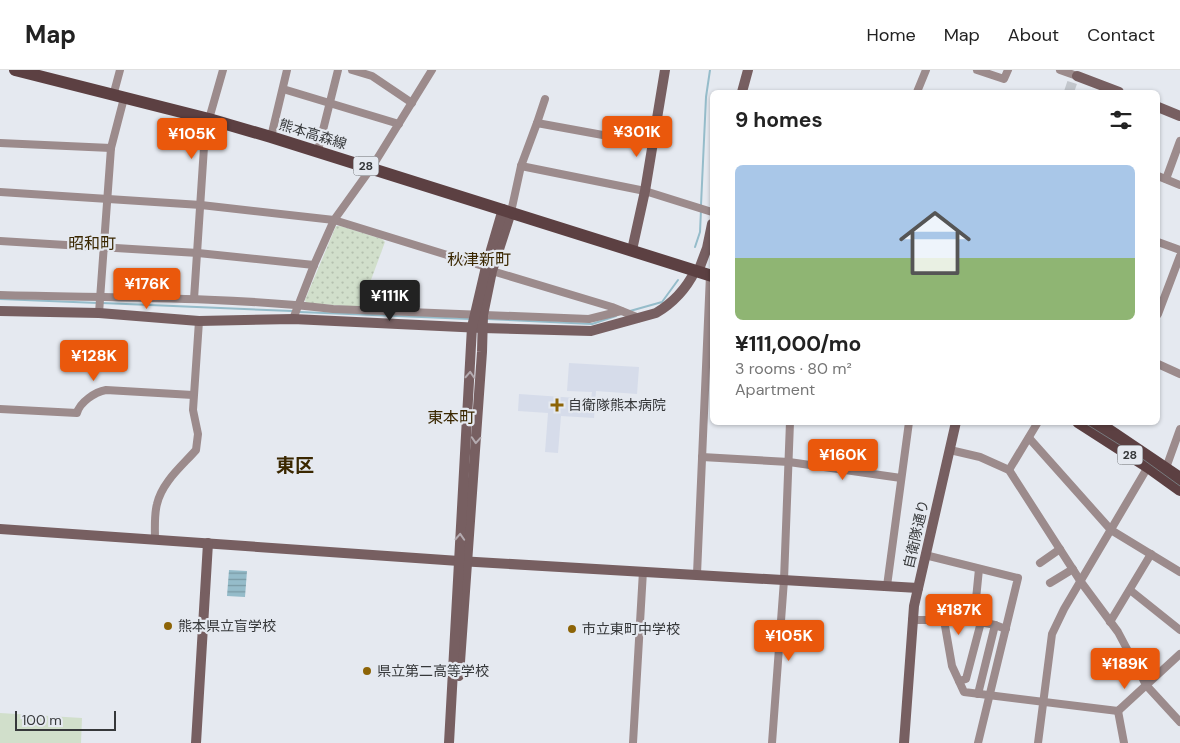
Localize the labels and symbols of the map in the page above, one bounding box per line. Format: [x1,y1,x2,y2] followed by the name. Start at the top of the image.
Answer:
[277,115,349,153] street label: 熊本高森線
[602,116,672,158] pin: ¥301K
[157,118,227,160] pin: ¥105K
[354,156,378,175] road number: 28
[68,233,116,254] district label: 昭和町
[447,249,511,270] district label: 秋津新町
[112,268,182,310] pin: ¥176K
[355,280,425,322] pin: ¥111K
[59,340,129,382] pin: ¥128K
[464,371,475,379] one-way arrow
[568,396,666,414] place label: 自衛隊熊本病院
[550,398,564,412] marker: 自衛隊熊本病院
[427,407,475,428] district label: 東本町
[470,437,481,445] one-way arrow
[808,438,878,481] pin: ¥160K
[1118,446,1142,464] road number: 28
[276,453,314,478] district label: 東区
[899,498,933,570] street label: 自衛隊通り
[455,533,466,541] one-way arrow
[924,594,994,636] pin: ¥187K
[178,617,276,635] place label: 熊本県立盲学校
[162,620,174,632] marker: 熊本県立盲学校
[582,620,680,638] place label: 市立東町中学校
[754,620,824,662] pin: ¥105K
[566,623,578,635] marker: 市立東町中学校
[1090,648,1160,690] pin: ¥189K
[377,662,489,680] place label: 県立第二高等学校
[361,665,373,677] marker: 県立第二高等学校
[15,708,116,731] scale bar

